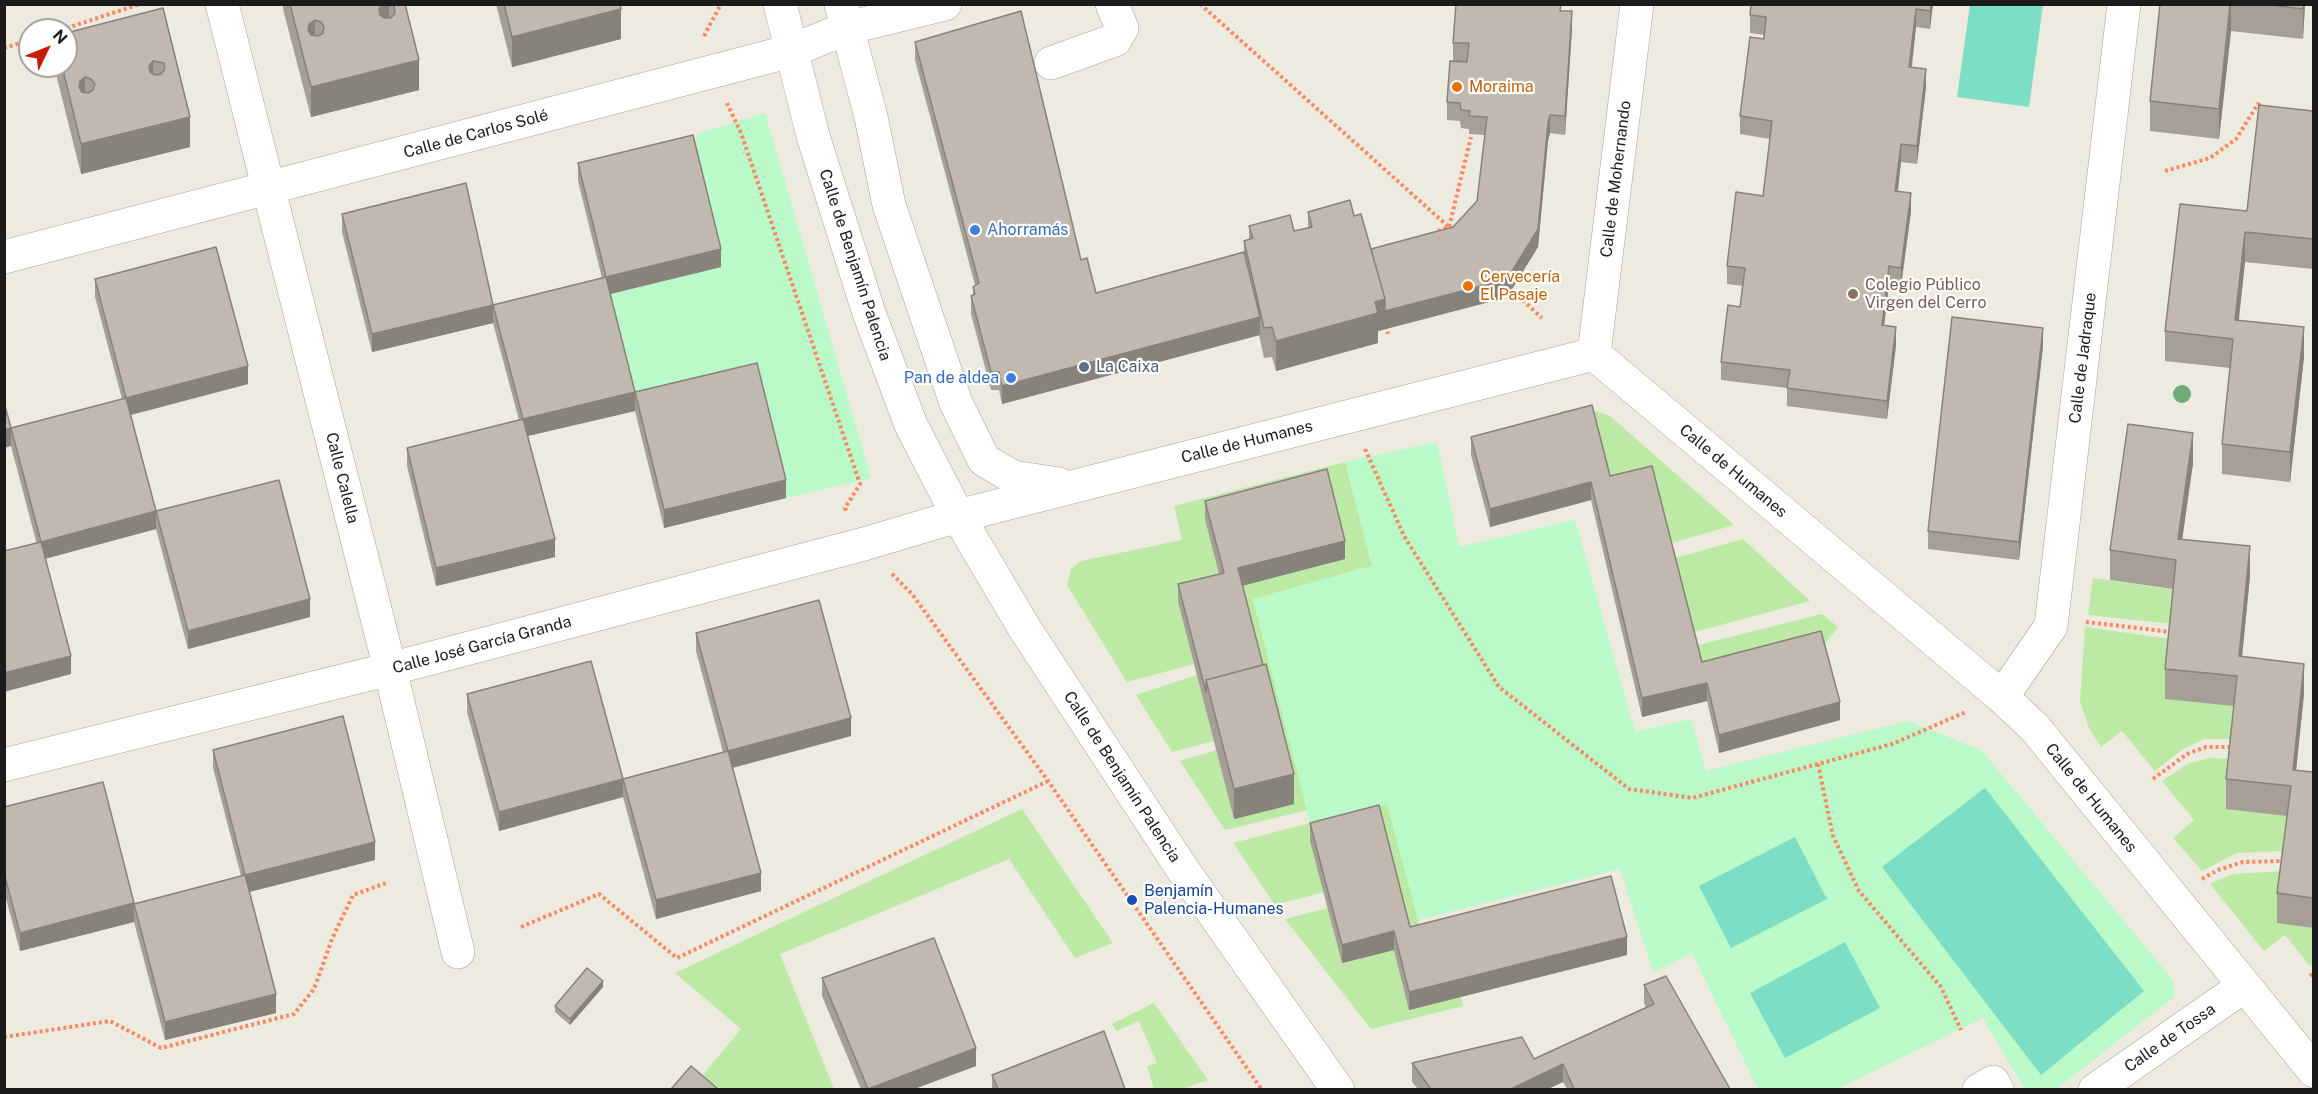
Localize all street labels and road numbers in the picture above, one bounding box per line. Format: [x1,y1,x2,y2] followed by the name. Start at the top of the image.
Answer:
[1597,100,1635,258] street label: Calle de Mohernando
[402,105,550,163] street label: Calle de Carlos Solé
[815,167,895,363] street label: Calle de Benjamín Palencia
[2065,291,2101,425] street label: Calle de Jadraque
[1179,416,1315,468] street label: Calle de Humanes
[1675,420,1791,522] street label: Calle de Humanes
[321,430,363,526] street label: Calle Calella
[391,612,573,678] street label: Calle José García Granda
[1059,688,1185,866] street label: Calle de Benjamín Palencia
[2041,740,2141,856] street label: Calle de Humanes
[2121,1000,2219,1076] street label: Calle de Tossa

